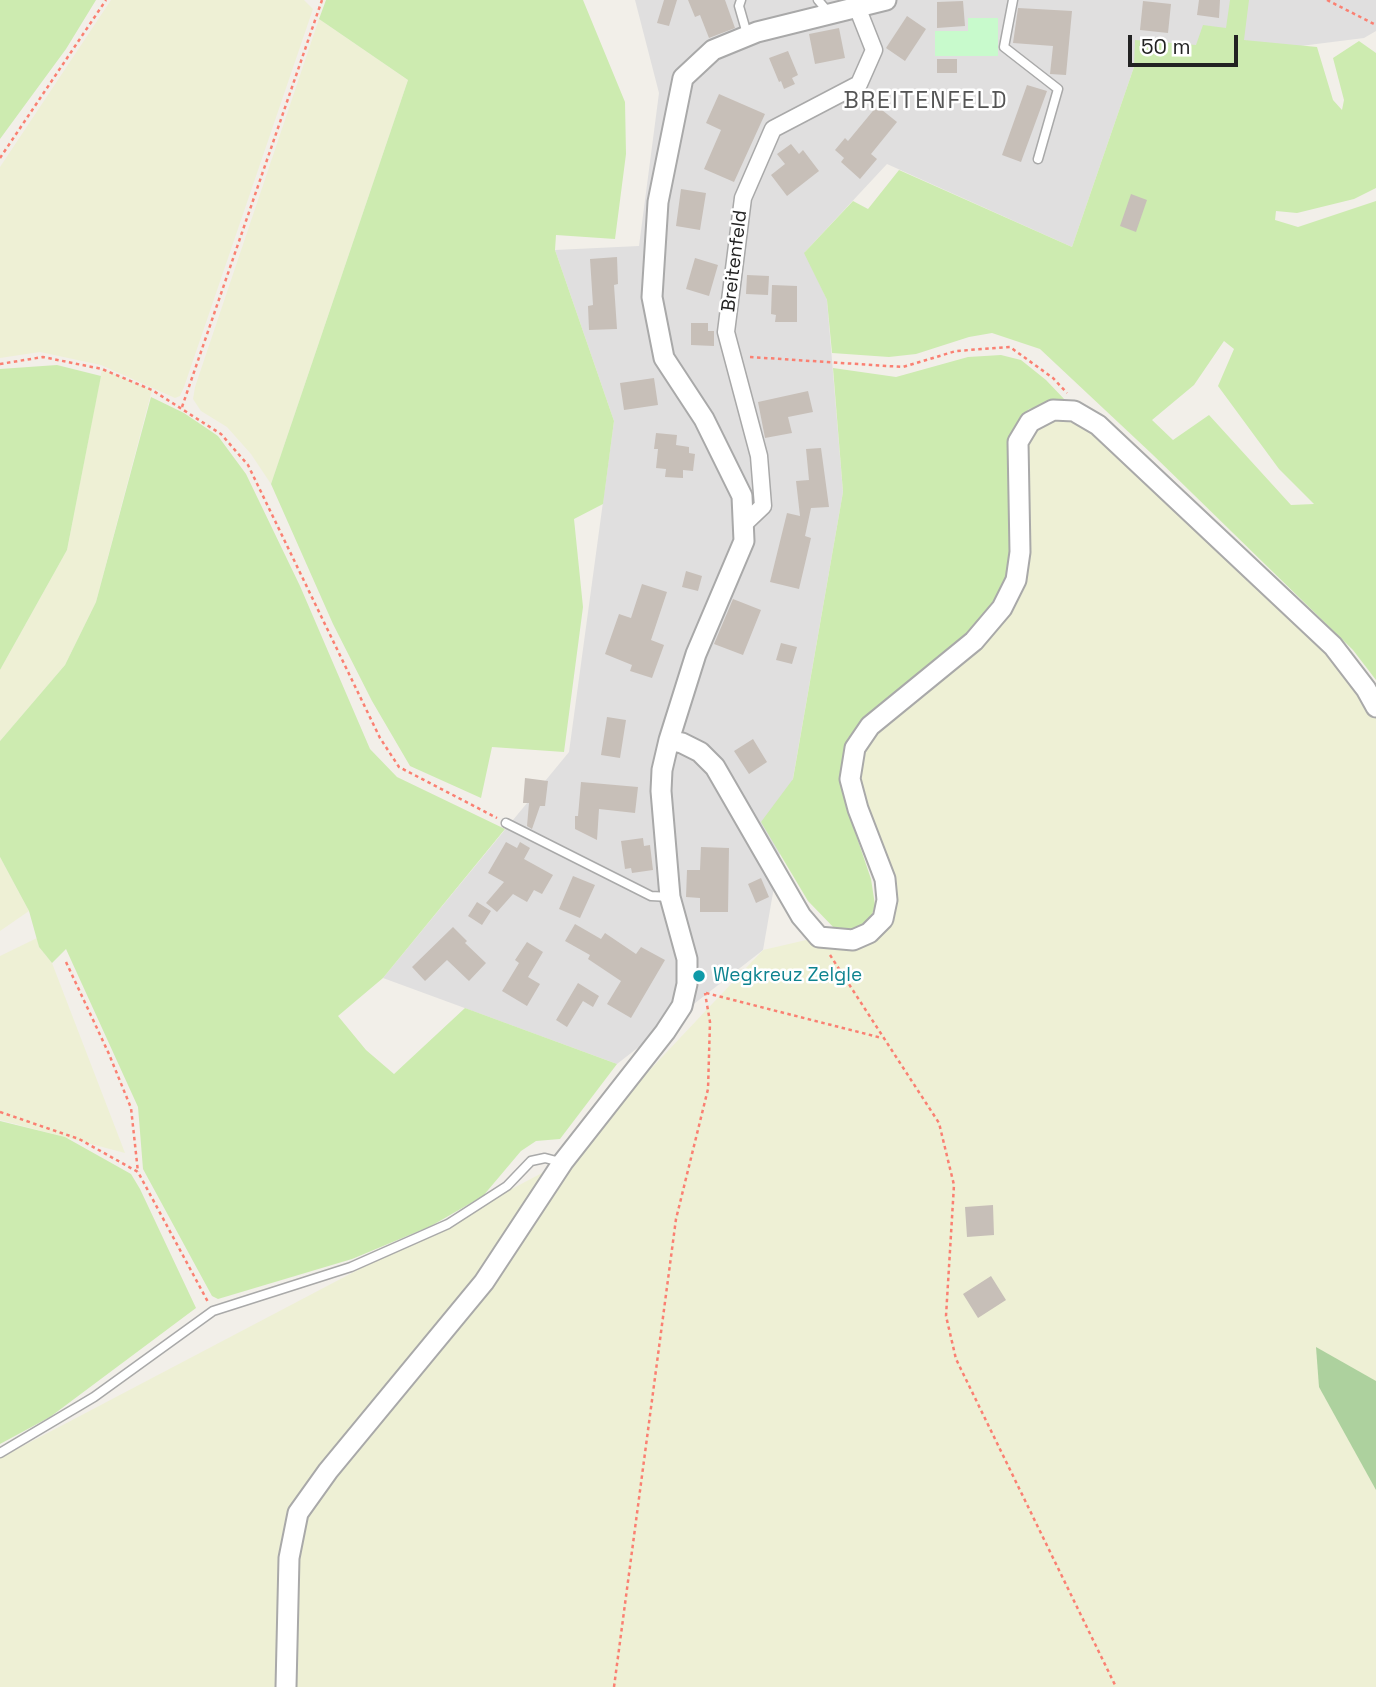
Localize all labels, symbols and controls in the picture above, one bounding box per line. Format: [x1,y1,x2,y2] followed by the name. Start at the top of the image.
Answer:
[1131,21,1241,65] scale bar
[1141,33,1191,60] text: 50 m
[845,88,1007,116] district label: BREITENFELD
[717,209,753,313] street label: Breitenfeld
[713,965,862,987] place label: Wegkreuz Zelgle
[691,968,707,984] marker: Wegkreuz Zelgle

